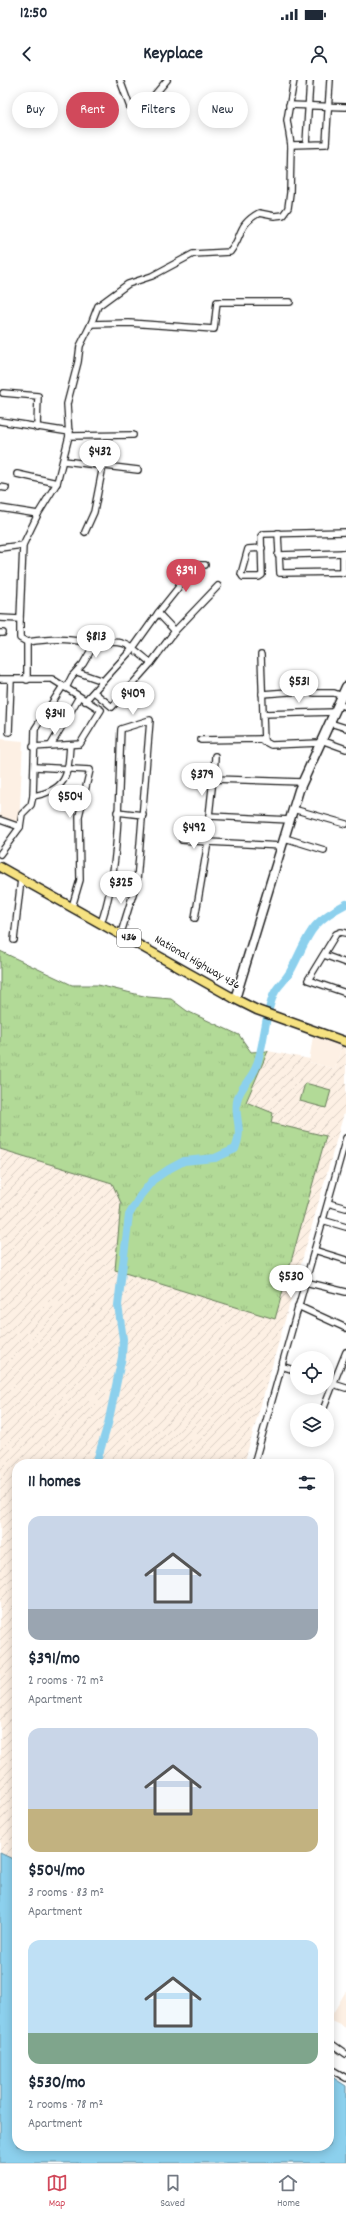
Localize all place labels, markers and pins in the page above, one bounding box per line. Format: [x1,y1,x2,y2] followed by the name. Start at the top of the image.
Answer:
[76,440,124,474] pin: $432
[162,559,210,593] pin: $391
[72,625,120,659] pin: $813
[275,670,323,704] pin: $531
[109,682,157,716] pin: $409
[31,702,79,736] pin: $341
[178,763,226,797] pin: $379
[46,785,94,819] pin: $504
[170,816,218,850] pin: $492
[97,871,145,905] pin: $325
[267,1265,315,1299] pin: $530

